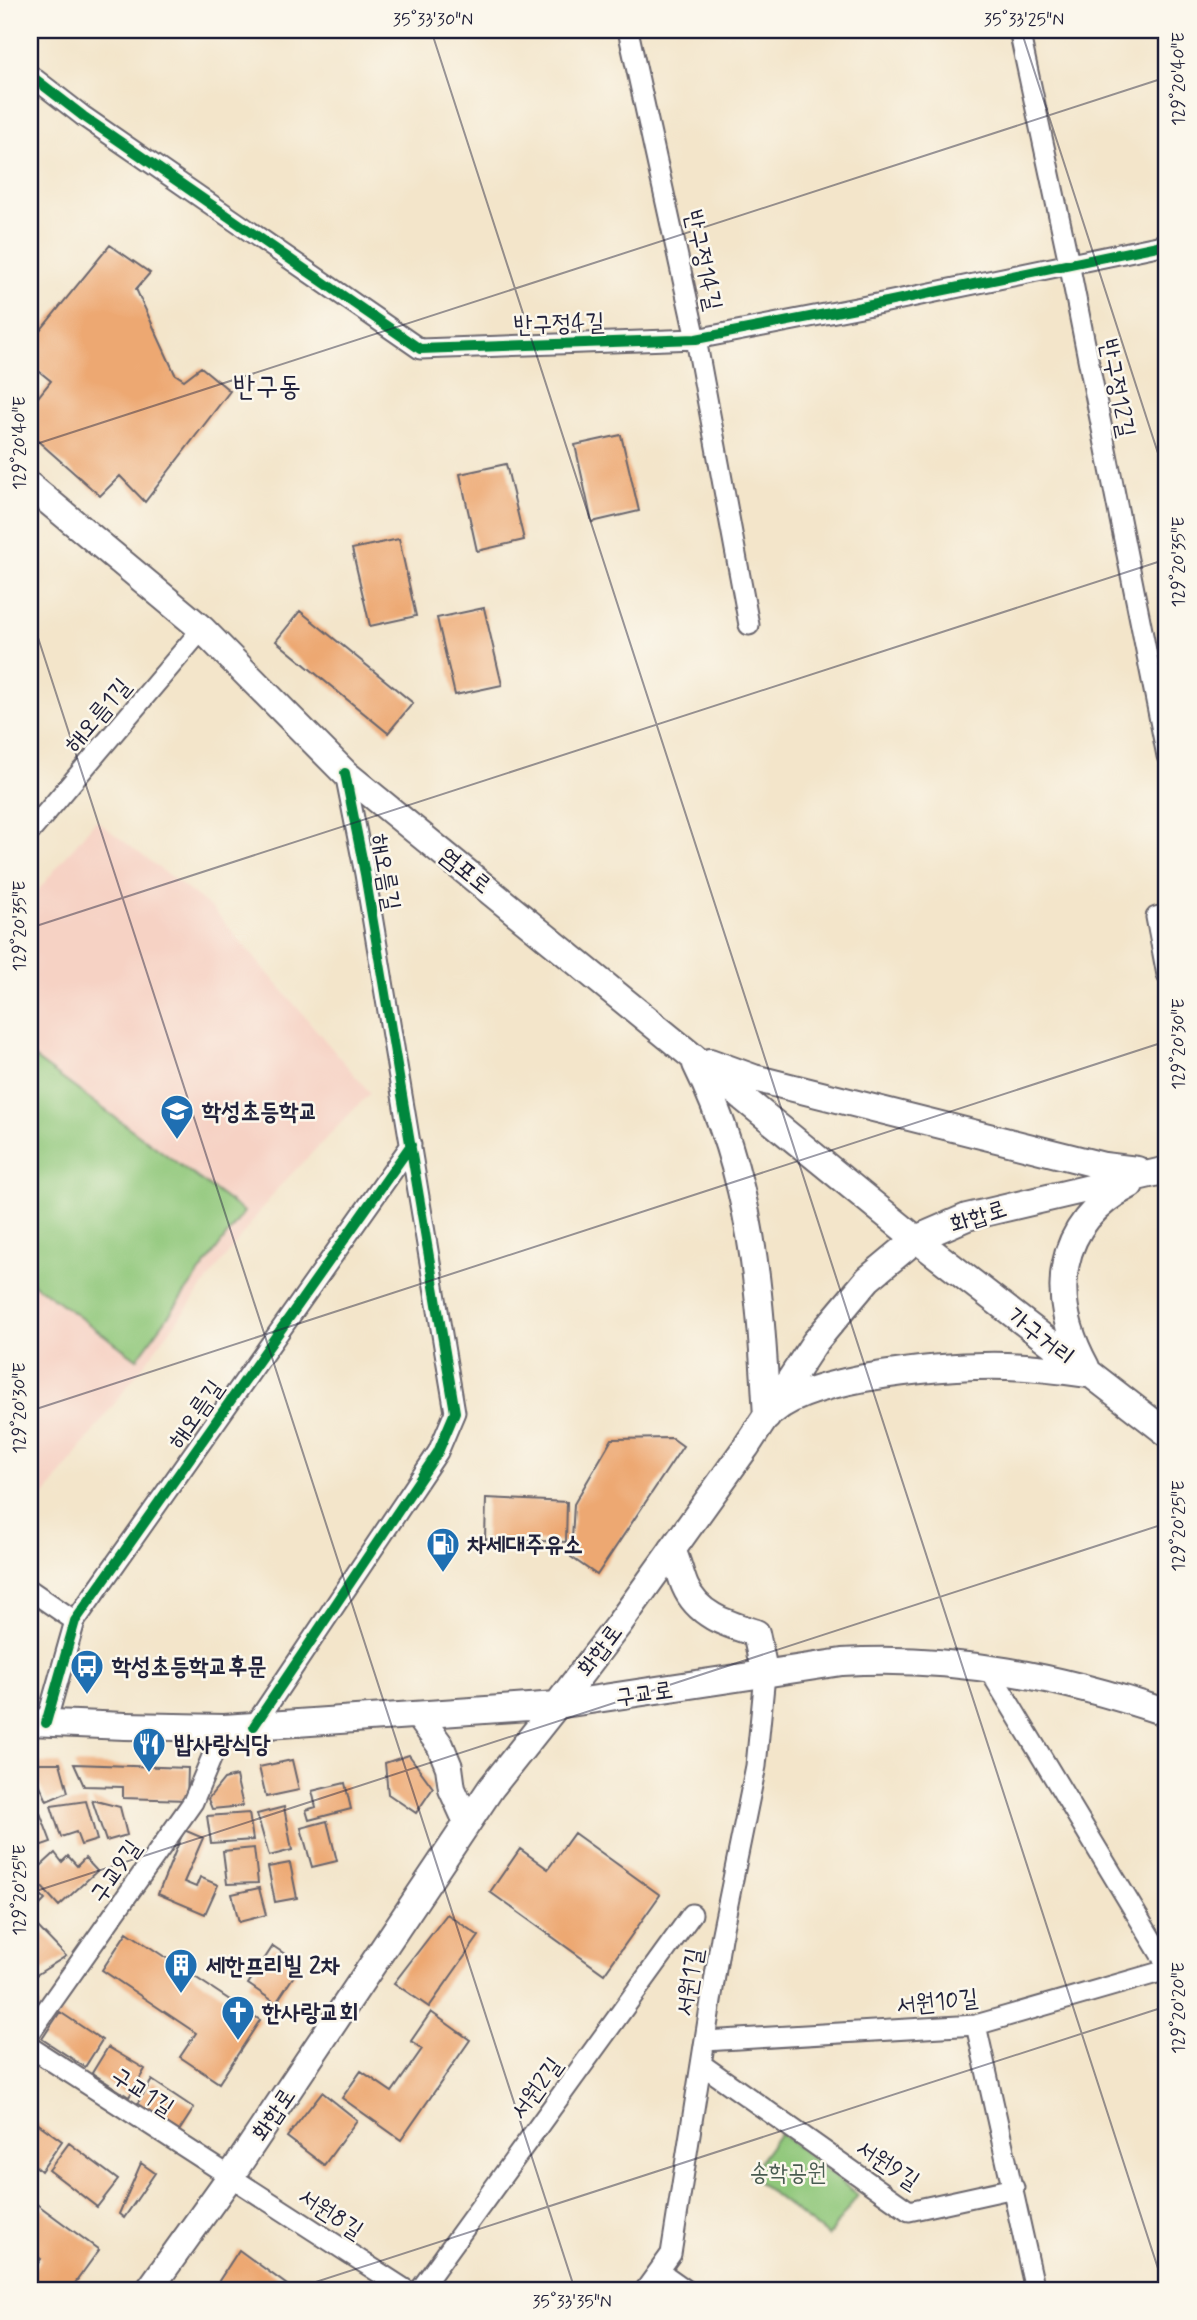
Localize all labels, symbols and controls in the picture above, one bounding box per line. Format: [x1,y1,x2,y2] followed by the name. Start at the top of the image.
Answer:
[393,8,473,32] text: 35°33'30"N
[984,8,1064,32] text: 35°33'25"N
[1167,32,1191,126] text: 129°20'40"E
[677,207,728,313] street label: 반구정14길
[513,307,605,342] street label: 반구정4길
[1092,336,1141,440] street label: 반구정12길
[233,369,301,406] district label: 반구동
[8,396,32,490] text: 129°20'40"E
[1167,517,1191,607] text: 129°20'35"E
[58,672,138,760] street label: 해오름1길
[363,832,406,913] street label: 해오름길
[433,841,497,901] street label: 염포로
[8,881,32,971] text: 129°20'35"E
[1167,998,1191,1090] text: 129°20'30"E
[158,1092,196,1141] school or university icon: 학성초등학교
[201,1097,318,1128] place label: 학성초등학교
[946,1194,1011,1241] street label: 화합로
[1000,1301,1080,1373] street label: 가구거리
[8,1362,32,1454] text: 129°20'30"E
[161,1374,231,1455] street label: 해오름길
[1167,1480,1191,1572] text: 129°20'25"E
[424,1525,462,1574] fuel station icon: 차세대주유소
[467,1530,583,1561] place label: 차세대주유소
[570,1618,630,1683] street label: 화합로
[68,1647,106,1696] bus stop icon: 학성초등학교후문
[111,1652,267,1683] place label: 학성초등학교후문
[613,1675,675,1714] street label: 구교로
[130,1725,168,1774] restaurant icon: 밥사랑식당
[174,1730,271,1761] place label: 밥사랑식당
[84,1834,149,1909] street label: 구교9길
[8,1844,32,1936] text: 129°20'25"E
[162,1946,200,1995] building icon: 세한프리빌 2차
[670,1946,711,2019] street label: 서원1길
[205,1951,340,1982] place label: 세한프리빌 2차
[1167,1962,1191,2054] text: 129°20'20"E
[895,1983,980,2022] street label: 서원10길
[219,1993,257,2042] church icon: 한사랑교회
[261,1998,359,2029] place label: 한사랑교회
[504,2052,570,2126] street label: 서원2길
[105,2061,179,2124] street label: 구교1길
[245,2082,303,2148] street label: 화합로
[849,2133,925,2197] street label: 서원9길
[749,2158,827,2189] park label: 송학공원
[292,2182,369,2247] street label: 서원8길
[532,2290,612,2314] text: 35°33'35"N

